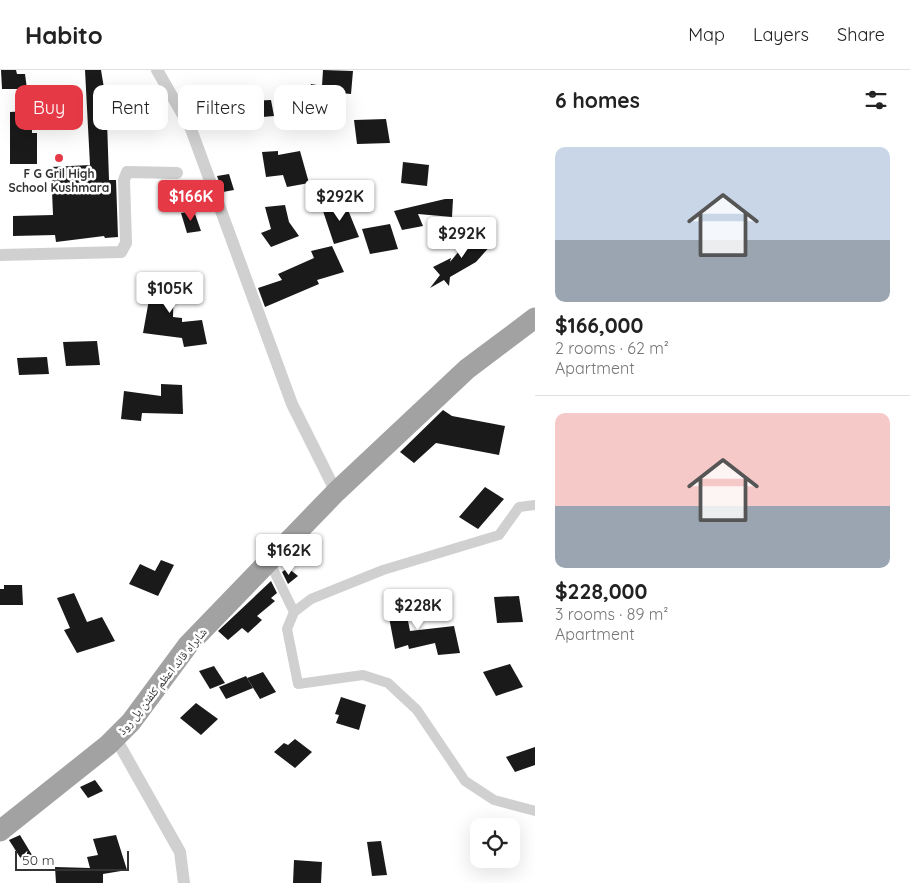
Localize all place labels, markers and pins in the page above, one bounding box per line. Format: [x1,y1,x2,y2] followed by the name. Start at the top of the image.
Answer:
[53,152,65,164] marker: F G Gril High School Kushmara
[9,166,109,195] place label: F G Gril High School Kushmara
[156,180,226,222] pin: $166K
[305,180,375,222] pin: $292K
[427,216,497,259] pin: $292K
[135,272,205,314] pin: $105K
[254,534,324,576] pin: $162K
[383,588,453,631] pin: $228K

